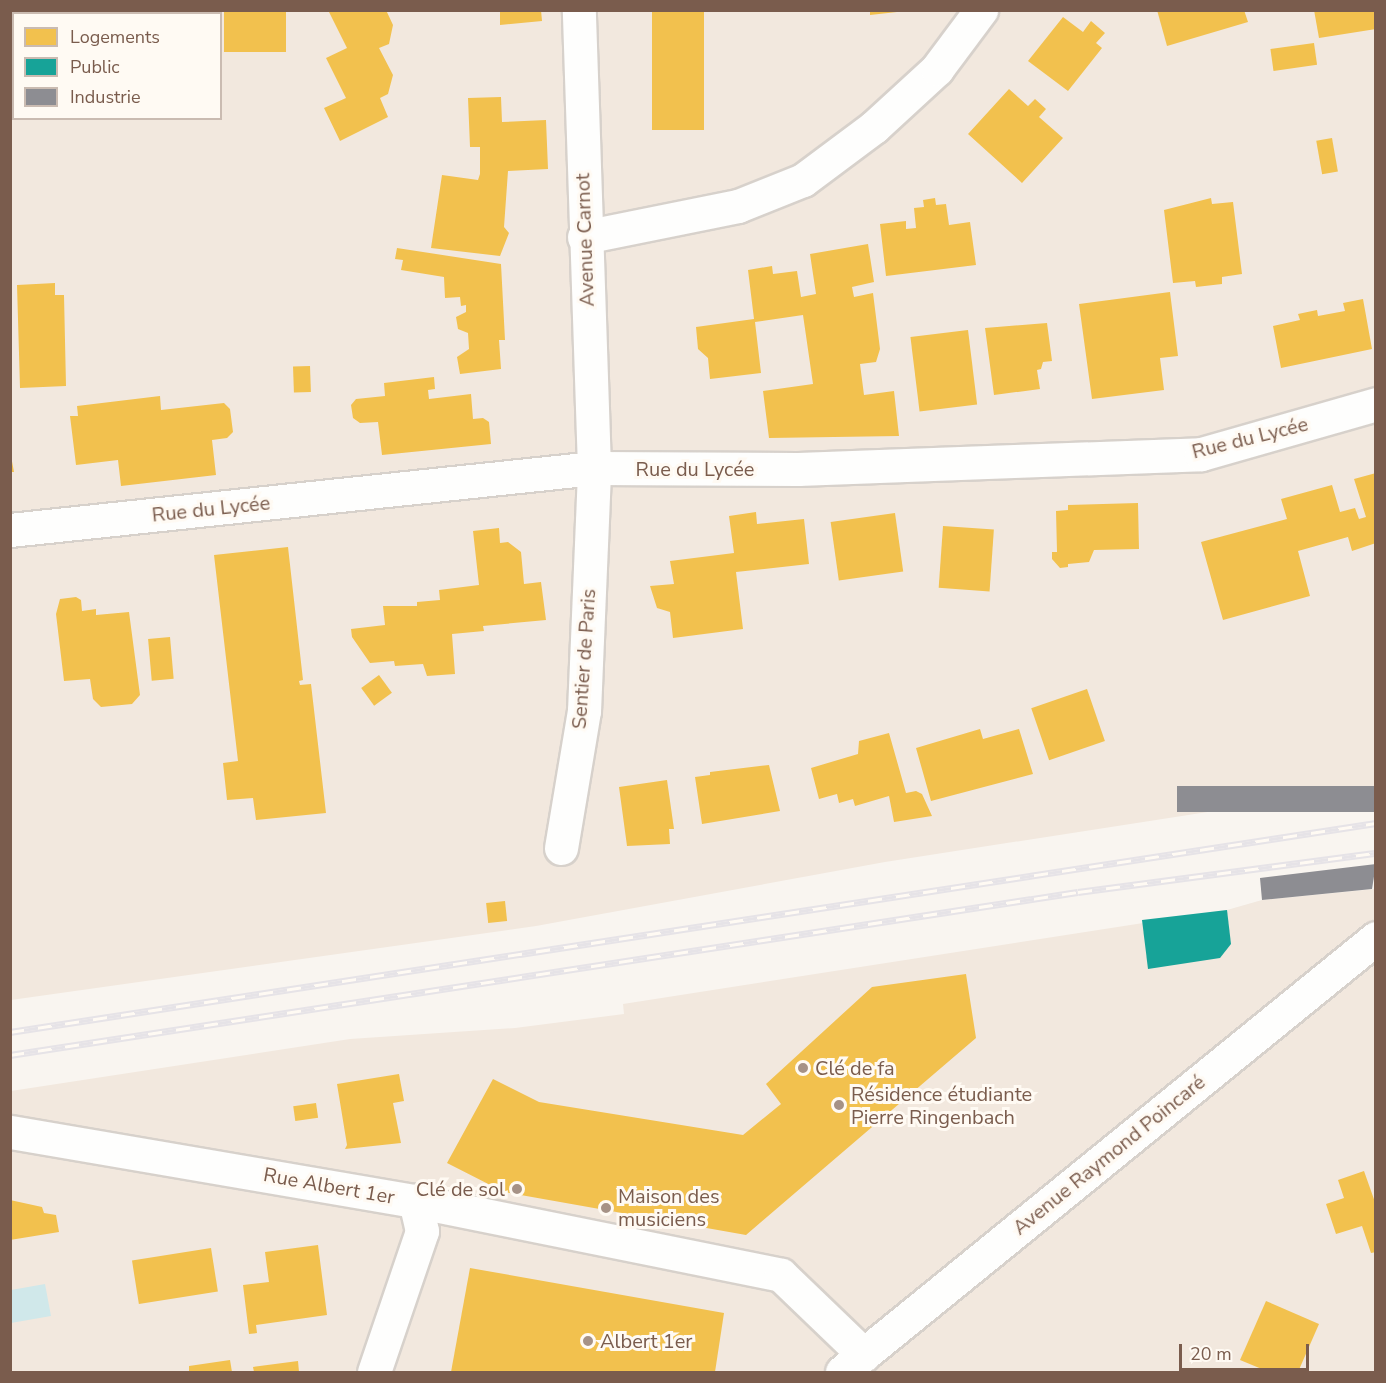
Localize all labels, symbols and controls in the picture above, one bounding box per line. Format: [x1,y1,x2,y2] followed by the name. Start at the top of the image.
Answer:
[12,12,222,120] legend
[70,25,160,49] text: Logements
[70,55,120,79] text: Public
[70,85,141,109] text: Industrie
[571,173,599,307] street label: Avenue Carnot
[1189,412,1311,464] street label: Rue du Lycée
[636,457,754,481] street label: Rue du Lycée
[151,491,271,527] street label: Rue du Lycée
[567,588,601,730] street label: Sentier de Paris
[815,1056,895,1080] place label: Clé de fa
[796,1061,810,1075] marker: Clé de fa
[1008,1070,1210,1240] street label: Avenue Raymond Poincaré
[851,1082,1032,1129] place label: Résidence étudiante Pierre Ringenbach
[832,1098,846,1112] marker: Résidence étudiante Pierre Ringenbach
[262,1163,396,1209] street label: Rue Albert 1er
[416,1177,505,1201] place label: Clé de sol
[510,1182,524,1196] marker: Clé de sol
[618,1184,719,1231] place label: Maison des musiciens
[599,1201,613,1215] marker: Maison des musiciens
[600,1329,692,1353] place label: Albert 1er
[1182,1332,1312,1370] scale bar
[581,1334,595,1348] marker: Albert 1er
[1190,1342,1232,1366] text: 20 m

